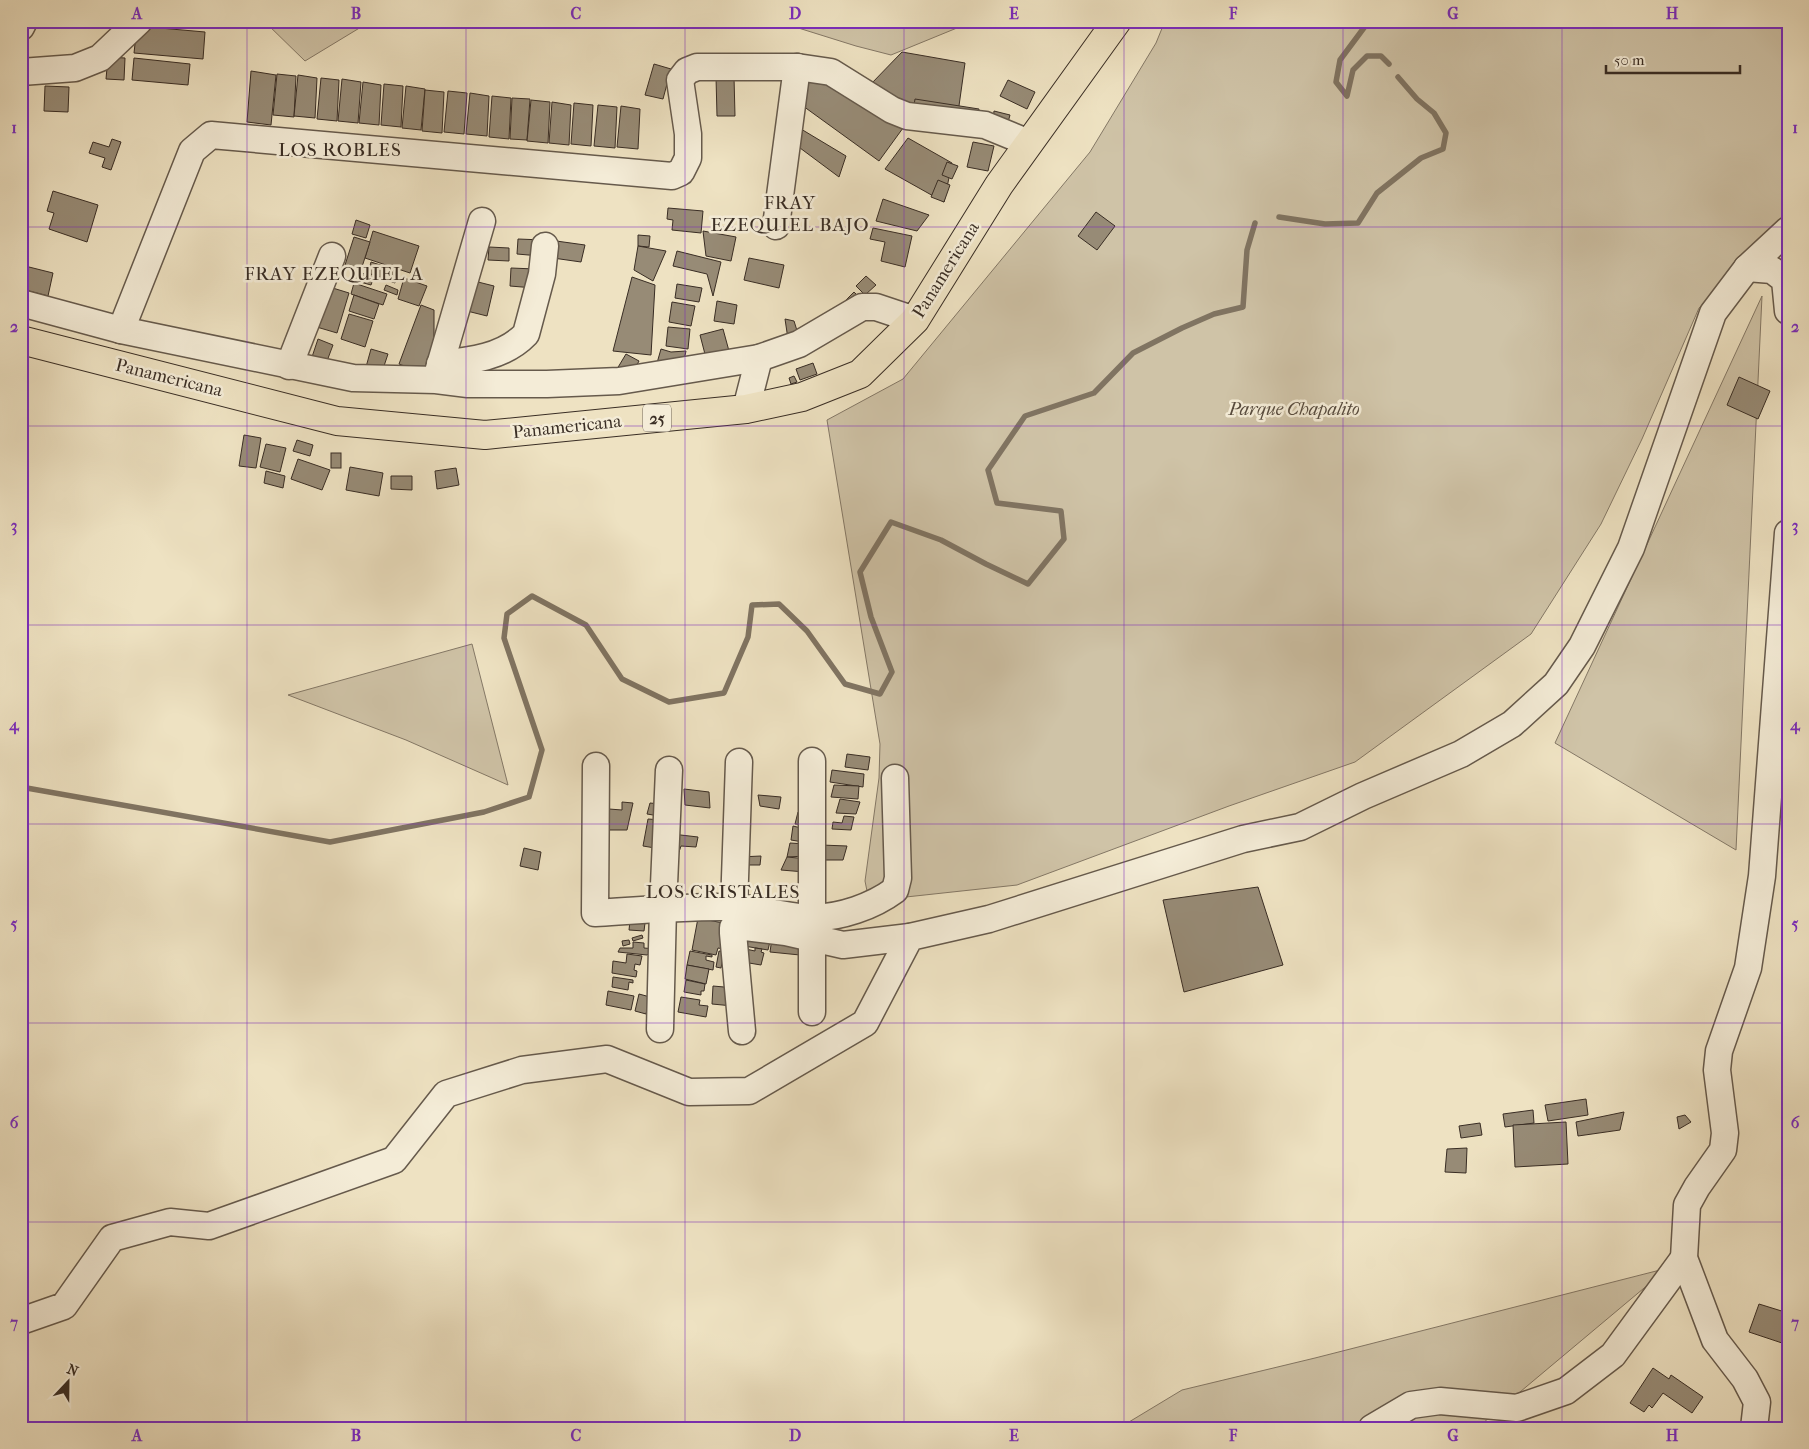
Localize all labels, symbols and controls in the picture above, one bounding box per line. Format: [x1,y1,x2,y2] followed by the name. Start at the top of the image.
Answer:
[131,4,143,23] text: A
[351,4,361,23] text: B
[571,4,582,23] text: C
[789,4,801,23] text: D
[1009,4,1019,23] text: E
[1228,4,1238,23] text: F
[1447,4,1459,23] text: G
[1666,4,1679,23] text: H
[1606,42,1740,74] scale bar
[1614,51,1645,69] text: 50 m
[11,118,17,137] text: 1
[1792,118,1798,137] text: 1
[278,139,402,161] district label: LOS ROBLES
[711,192,869,236] district label: FRAY EZEQUIEL BAJO
[908,217,984,322] street label: Panamericana
[244,263,424,285] district label: FRAY EZEQUIEL A
[10,317,18,336] text: 2
[1791,317,1799,336] text: 2
[113,355,225,402] street label: Panamericana
[1227,399,1360,420] park label: Parque Chapalito
[643,404,671,432] road number: 25
[511,411,623,443] street label: Panamericana
[11,516,17,536] text: 3
[1792,516,1798,536] text: 3
[8,715,20,735] text: 4
[1789,715,1801,735] text: 4
[646,881,800,903] district label: LOS CRISTALES
[11,914,18,933] text: 5
[1792,914,1799,933] text: 5
[10,1113,19,1132] text: 6
[1791,1113,1800,1132] text: 6
[9,1313,18,1332] text: 7
[1790,1313,1799,1332] text: 7
[42,1356,92,1406] north arrow
[65,1361,81,1380] text: N
[131,1426,143,1445] text: A
[351,1426,361,1445] text: B
[571,1426,582,1445] text: C
[789,1426,801,1445] text: D
[1009,1426,1019,1445] text: E
[1228,1426,1238,1445] text: F
[1447,1426,1459,1445] text: G
[1666,1426,1679,1445] text: H

